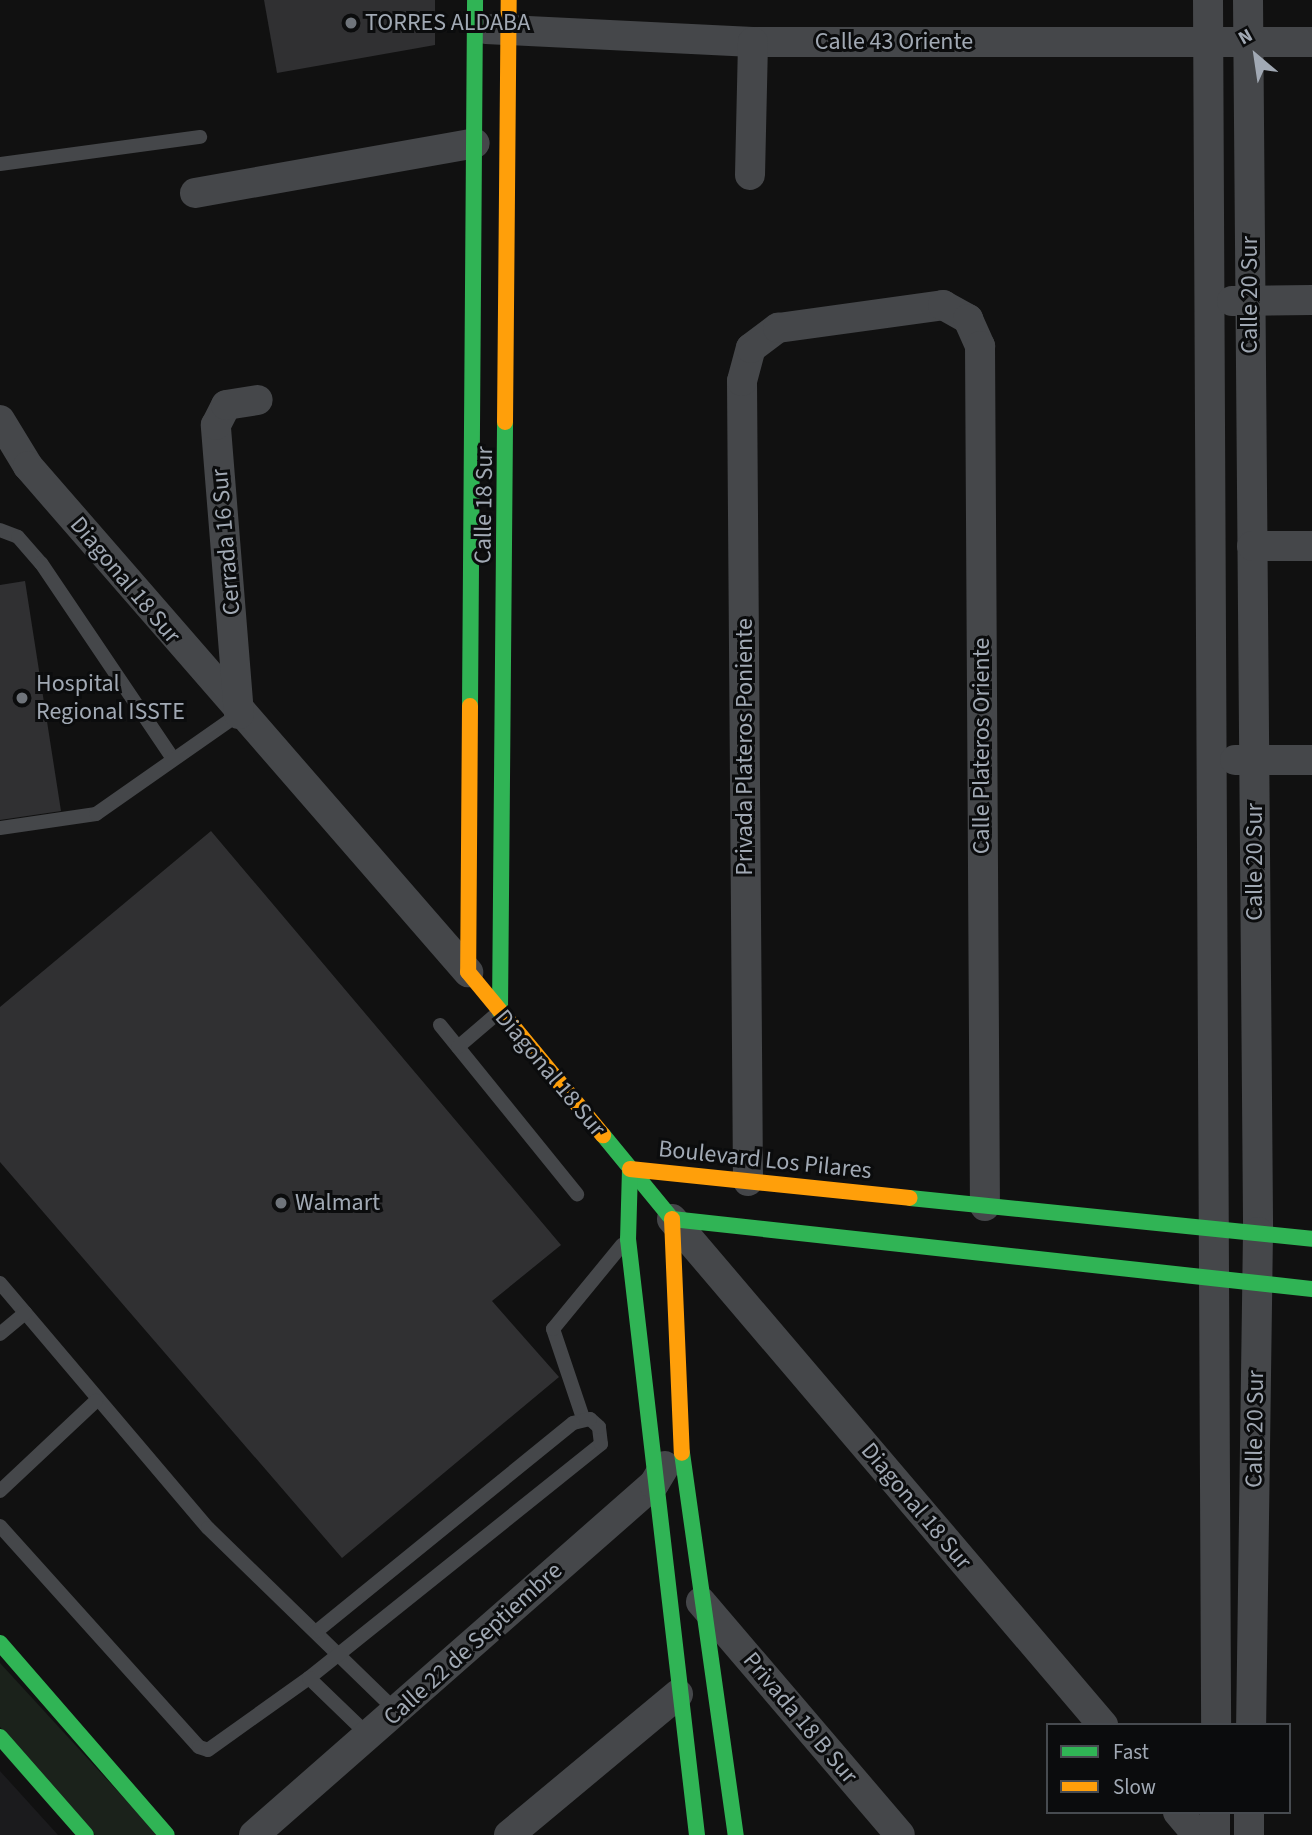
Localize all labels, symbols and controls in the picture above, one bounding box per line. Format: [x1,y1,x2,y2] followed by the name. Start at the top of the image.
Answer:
[365,9,530,37] place label: TORRES ALDABA
[343,15,359,31] marker: TORRES ALDABA
[1221,21,1291,91] north arrow
[1233,22,1258,52] text: N
[815,28,973,56] street label: Calle 43 Oriente
[1236,236,1264,354] street label: Calle 20 Sur
[469,446,499,564] street label: Calle 18 Sur
[205,468,247,616] street label: Cerrada 16 Sur
[64,511,186,649] street label: Diagonal 18 Sur
[731,618,759,876] street label: Privada Plateros Poniente
[968,638,996,854] street label: Calle Plateros Oriente
[36,670,185,726] place label: Hospital Regional ISSTE
[14,690,30,706] marker: Hospital Regional ISSTE
[1241,803,1269,921] street label: Calle 20 Sur
[489,1004,611,1142] street label: Diagonal 18 Sur
[657,1134,873,1186] street label: Boulevard Los Pilares
[295,1189,380,1217] place label: Walmart
[273,1195,289,1211] marker: Walmart
[1240,1370,1270,1488] street label: Calle 20 Sur
[855,1437,977,1575] street label: Diagonal 18 Sur
[378,1556,568,1732] street label: Calle 22 de Septiembre
[737,1646,863,1790] street label: Privada 18 B Sur
[1046,1723,1291,1814] legend
[1113,1737,1149,1767] text: Fast
[1113,1772,1156,1802] text: Slow

